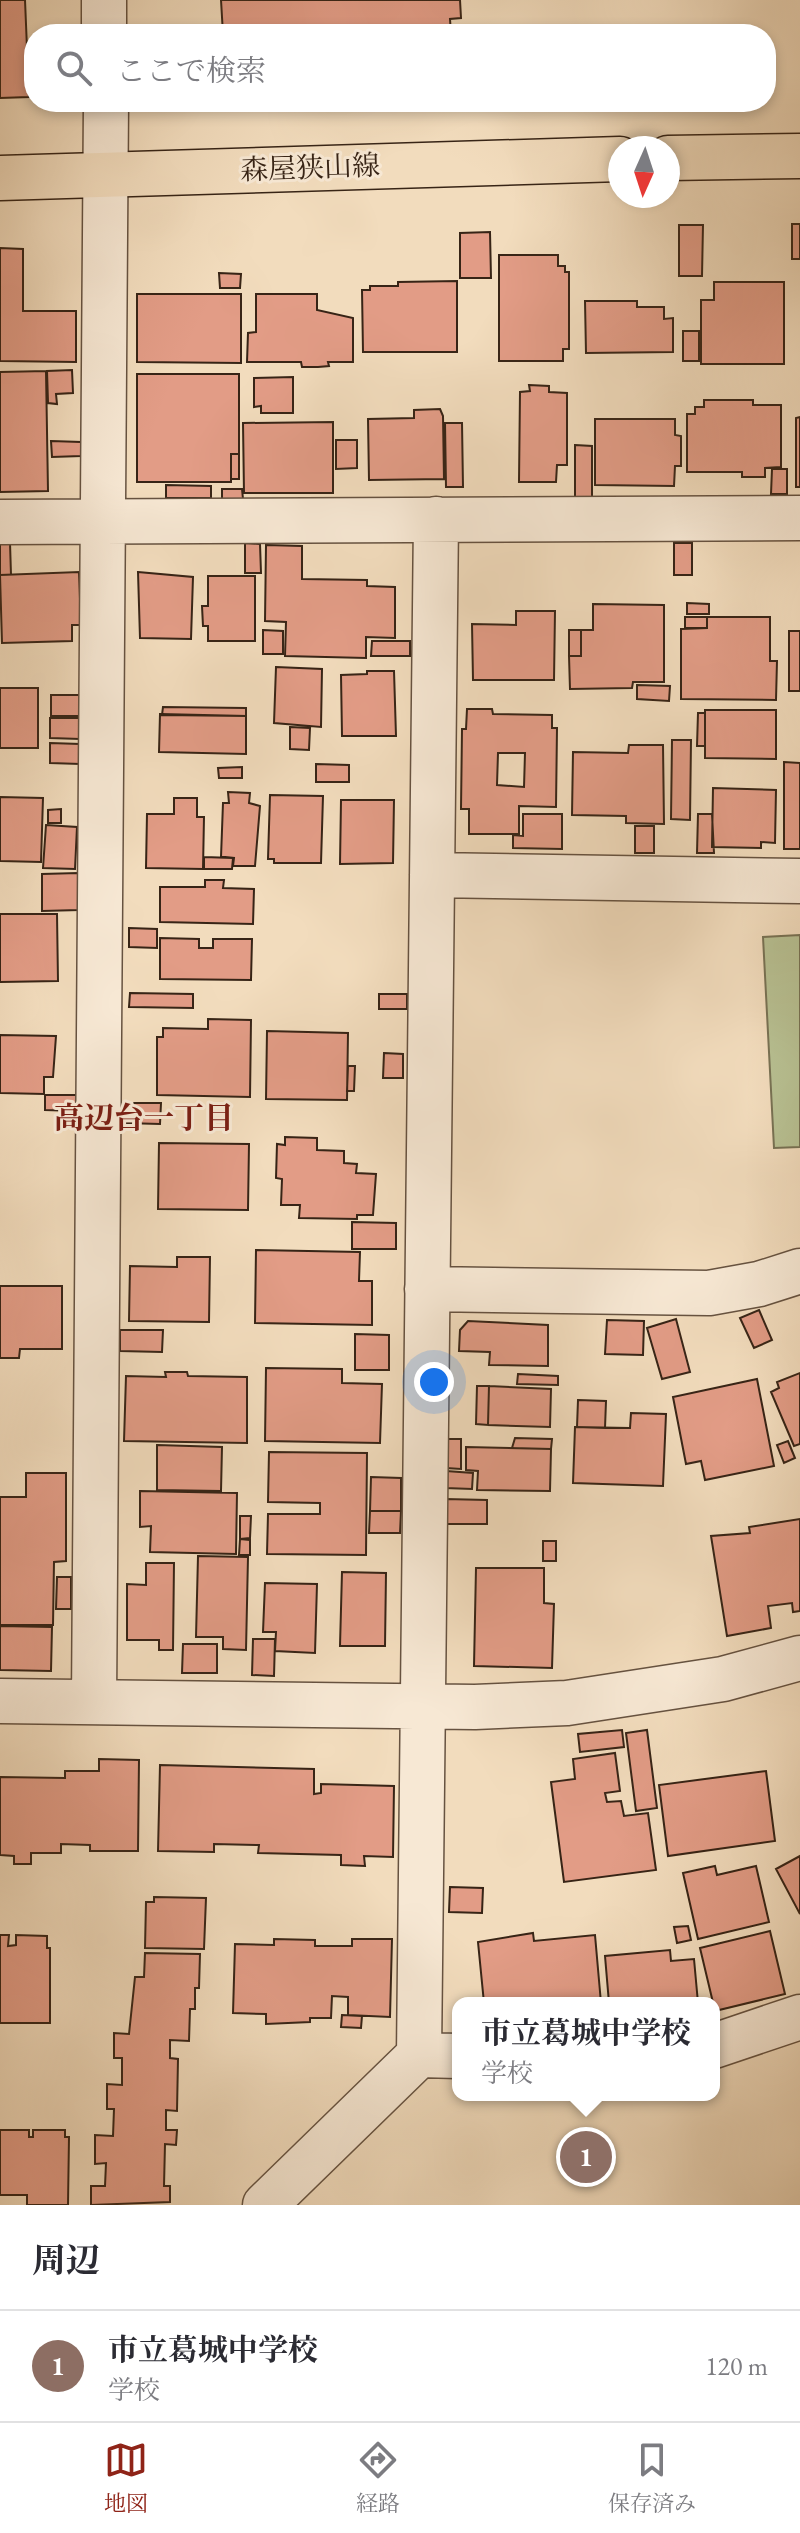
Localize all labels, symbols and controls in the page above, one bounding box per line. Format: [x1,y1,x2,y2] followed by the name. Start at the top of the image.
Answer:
[24,24,776,112] search box
[52,46,96,90] icon: search
[116,51,266,90] text: ここで検索
[608,136,680,208] north arrow
[239,147,381,187] street label: 森屋狭山線
[54,1098,234,1137] district label: 高辺台一丁目
[414,1362,454,1402] your location
[452,1997,720,2101] popup
[481,2013,691,2052] text: 市立葛城中学校
[481,2056,533,2090] text: 学校
[560,2127,612,2187] pin: 1
[32,2238,100,2282] text: 周辺
[108,2330,318,2369] text: 市立葛城中学校
[51,2349,65,2383] text: 1
[705,2349,768,2383] text: 120 m
[108,2373,160,2407] text: 学校
[104,2438,148,2518] tab: 地図
[356,2438,400,2518] tab: 経路
[608,2438,696,2518] tab: 保存済み

